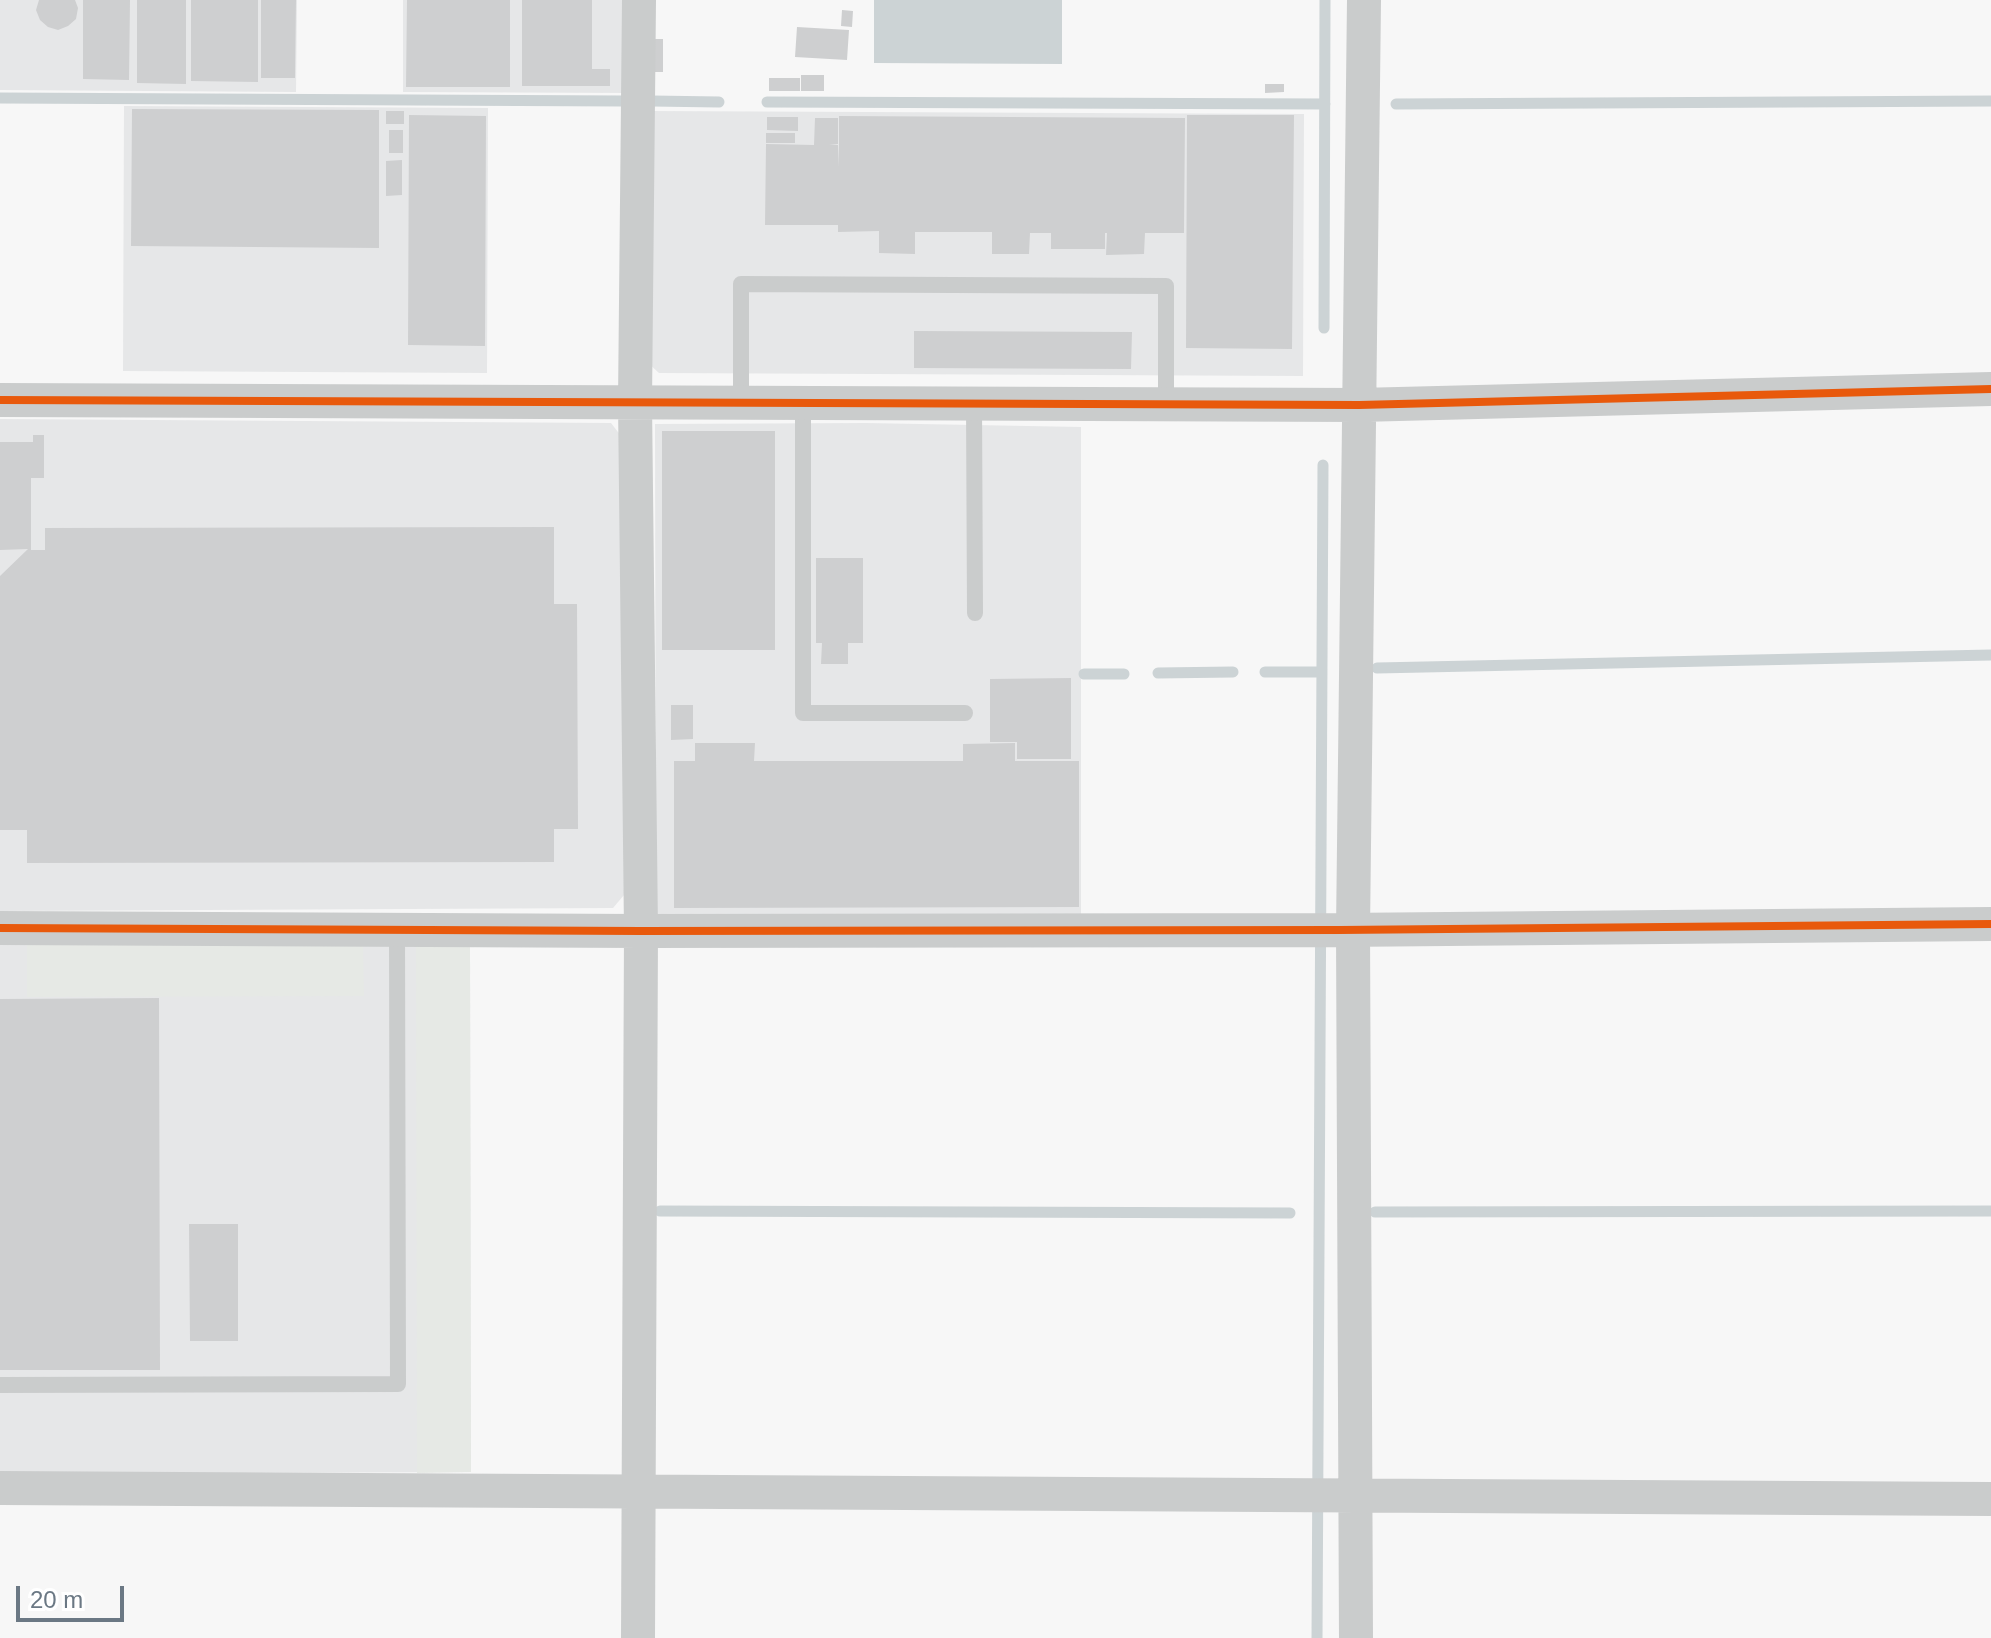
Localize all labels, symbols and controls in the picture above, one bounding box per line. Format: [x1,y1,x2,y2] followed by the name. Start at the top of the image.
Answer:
[20,1570,128,1620] scale bar
[30,1586,83,1613] text: 20 m

